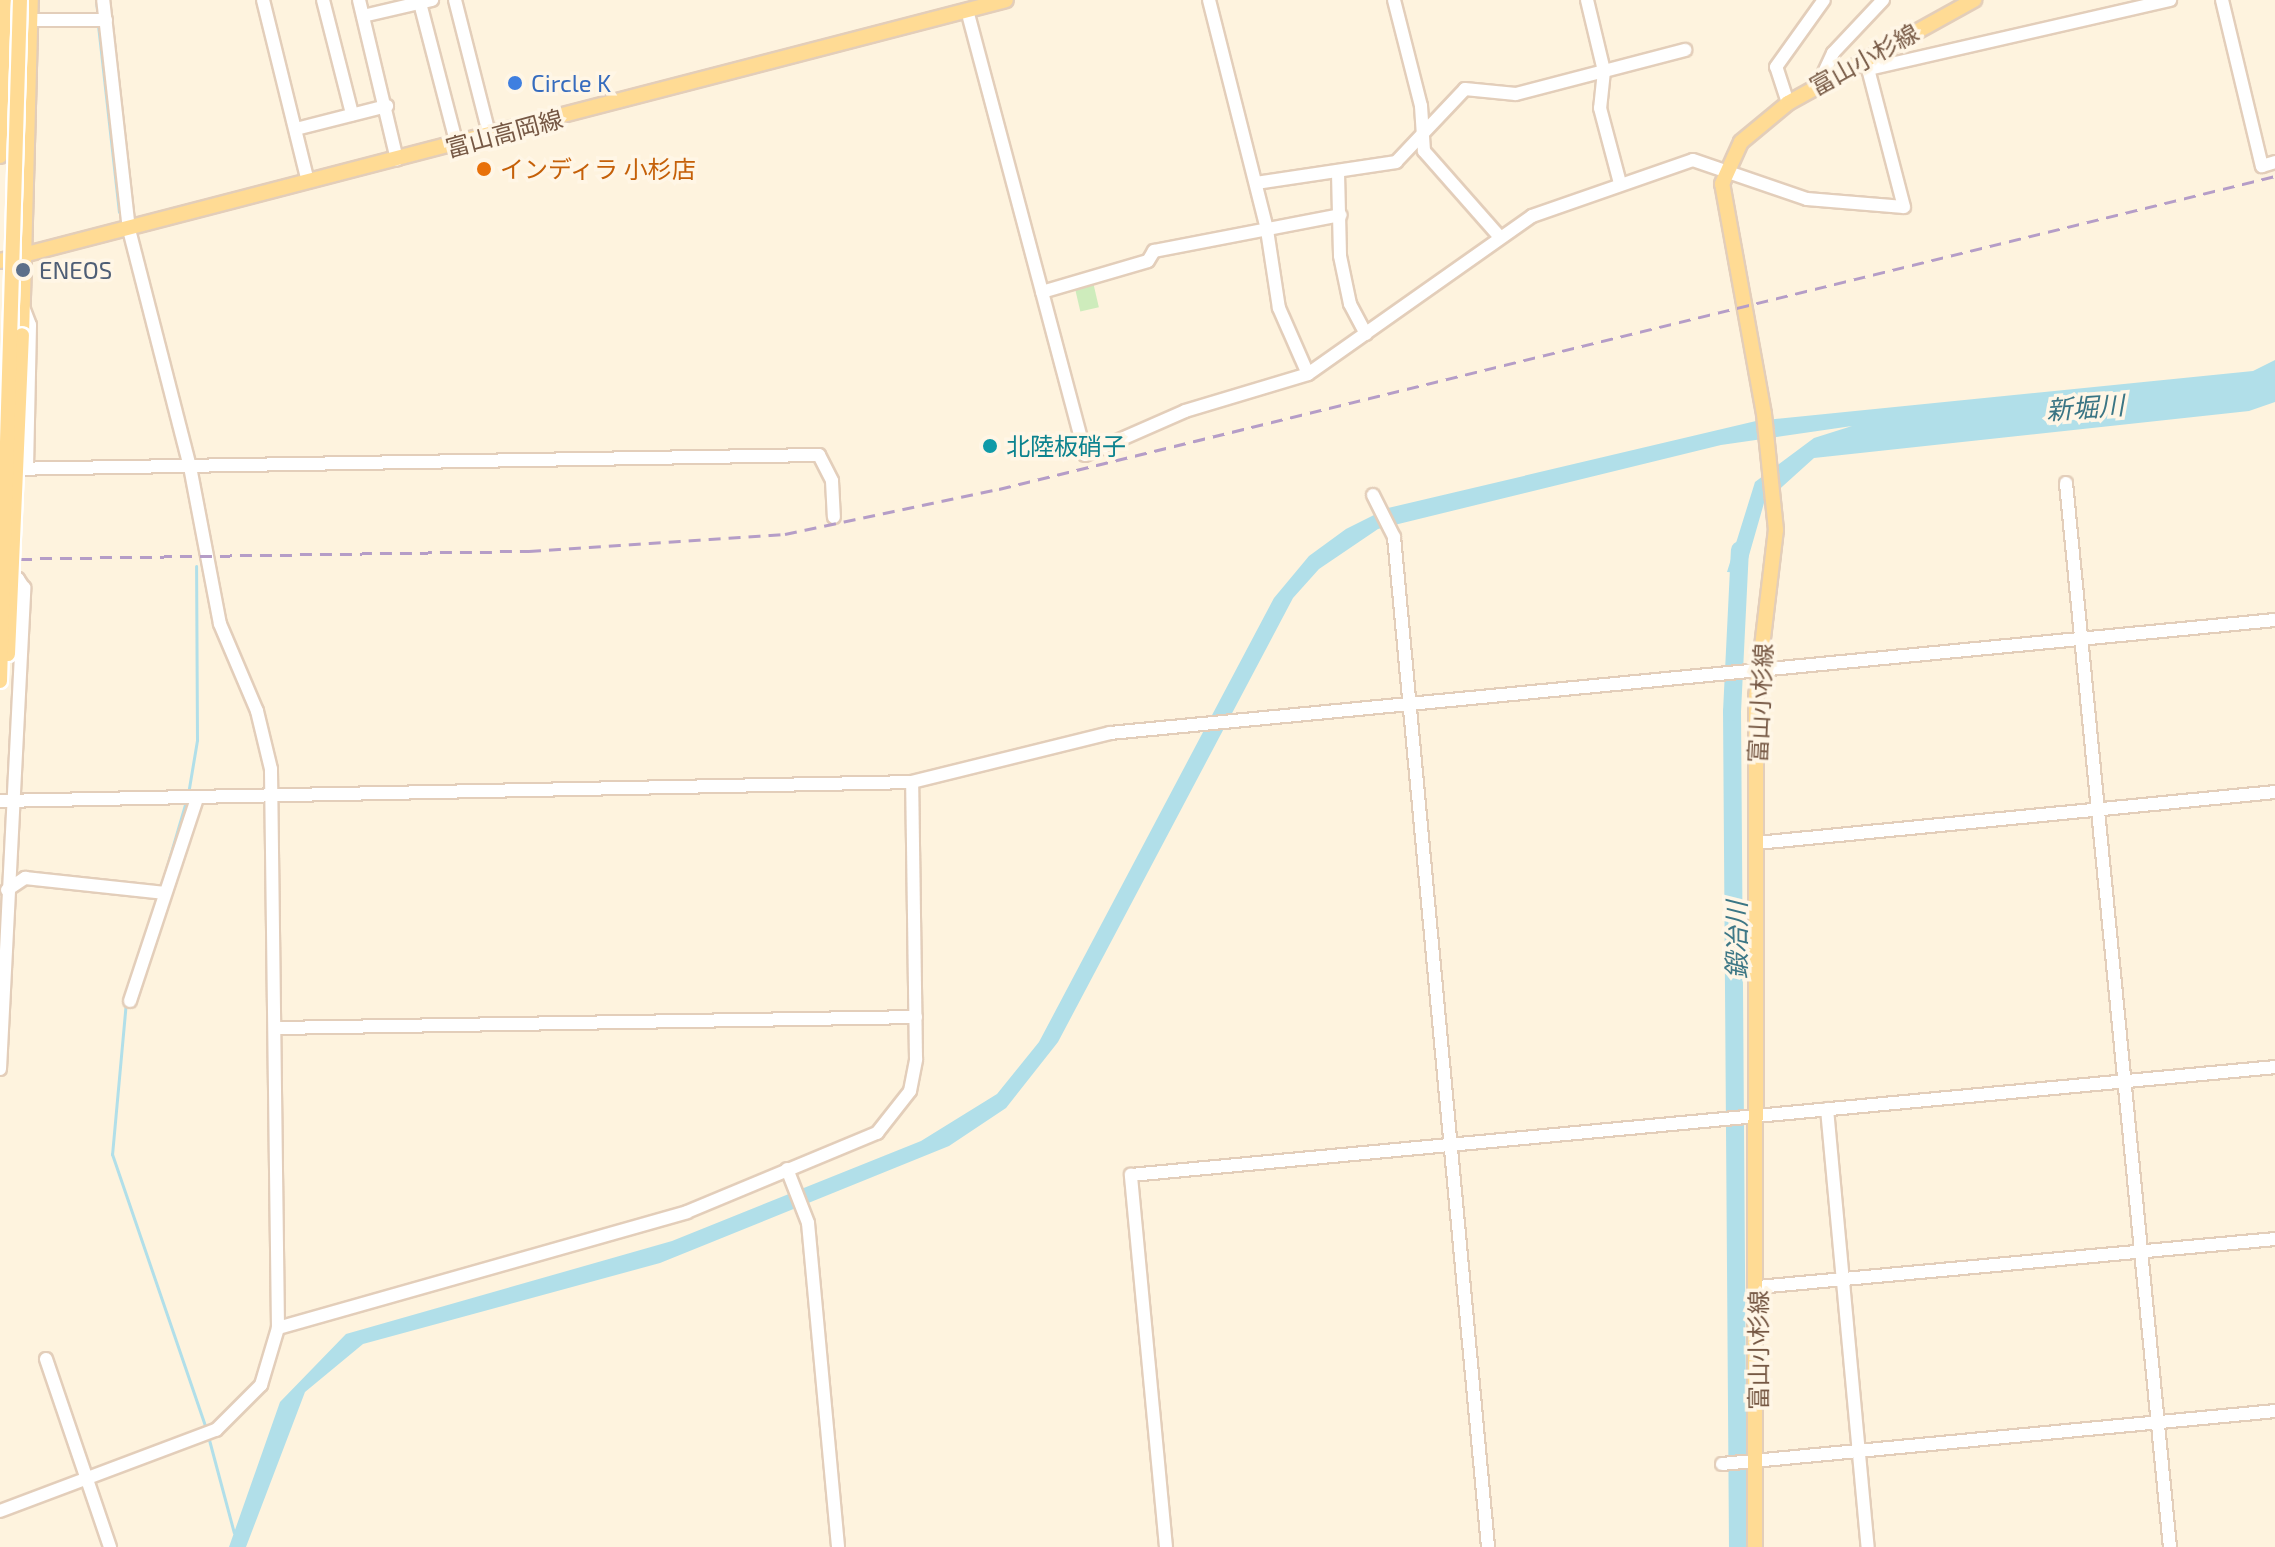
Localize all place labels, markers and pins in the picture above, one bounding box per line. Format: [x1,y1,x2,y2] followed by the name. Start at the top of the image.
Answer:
[531,69,611,97] place label: Circle K
[506,74,524,92] marker: Circle K
[500,155,697,183] place label: インディラ 小杉店
[475,160,493,178] marker: インディラ 小杉店
[39,256,112,284] place label: ENEOS
[14,261,32,279] marker: ENEOS
[1006,432,1126,460] place label: 北陸板硝子
[981,437,999,455] marker: 北陸板硝子

